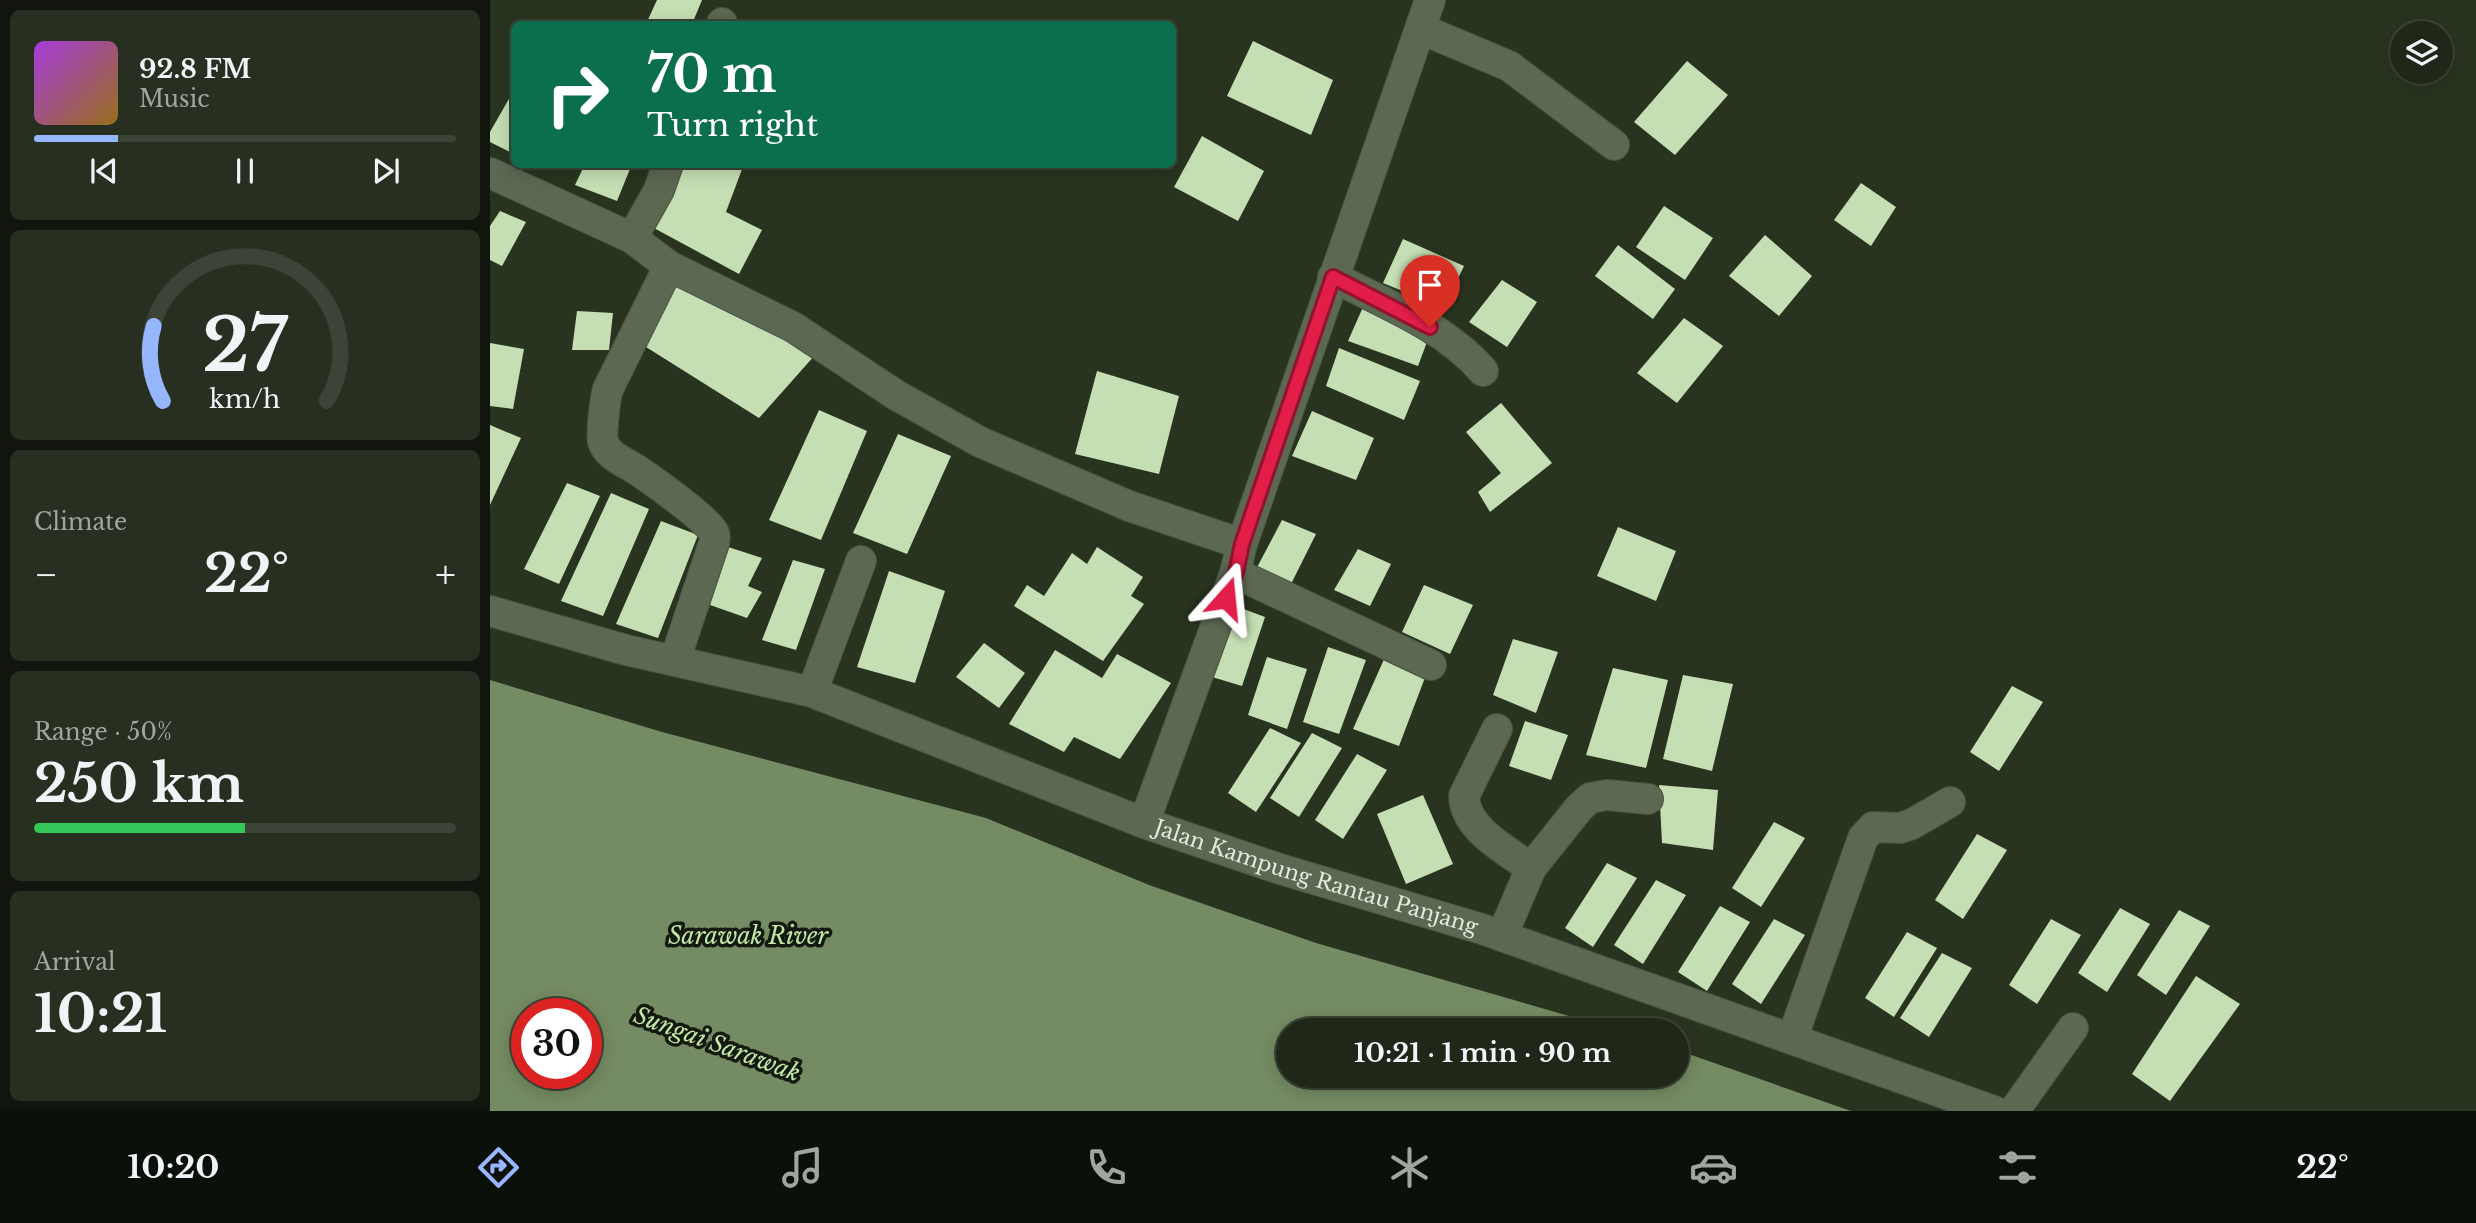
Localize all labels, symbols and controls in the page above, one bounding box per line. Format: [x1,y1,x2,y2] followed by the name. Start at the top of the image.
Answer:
[2390,21,2453,84] map controls
[2390,21,2453,84] button: layers
[647,44,777,105] text: 70 m
[532,49,623,140] icon: right
[139,53,251,85] text: 92.8 FM
[139,85,210,113] text: Music
[647,105,818,145] text: Turn right
[85,152,123,190] icon: previous
[226,152,264,190] icon: pause
[367,152,405,190] icon: next
[1400,255,1460,327] pin
[1411,266,1449,304] icon: arrive
[203,301,289,392] text: 27
[210,384,280,415] text: km/h
[34,508,127,536] text: Climate
[204,542,289,606] text: 22°
[34,551,58,598] text: −
[435,551,456,598] text: +
[1189,561,1263,635] position arrow
[34,718,172,746] text: Range · 50%
[34,752,244,816] text: 250 km
[1148,813,1481,940] street label: Jalan Kampung Rantau Panjang
[668,922,829,950] water label: Sarawak River
[34,948,115,976] text: Arrival
[34,982,167,1046] text: 10:21
[511,998,602,1089] speed limit sign: 30
[630,1001,804,1087] water label: Sungai Sarawak
[1354,1037,1611,1069] text: 10:21 · 1 min · 90 m
[474,1143,523,1192] icon: directions
[778,1143,827,1192] icon: music
[1082,1143,1131,1192] icon: phone
[1385,1143,1434,1192] icon: climate
[1689,1143,1738,1192] icon: car
[1993,1143,2042,1192] icon: filters
[127,1147,220,1187] text: 10:20
[2296,1147,2349,1187] text: 22°

